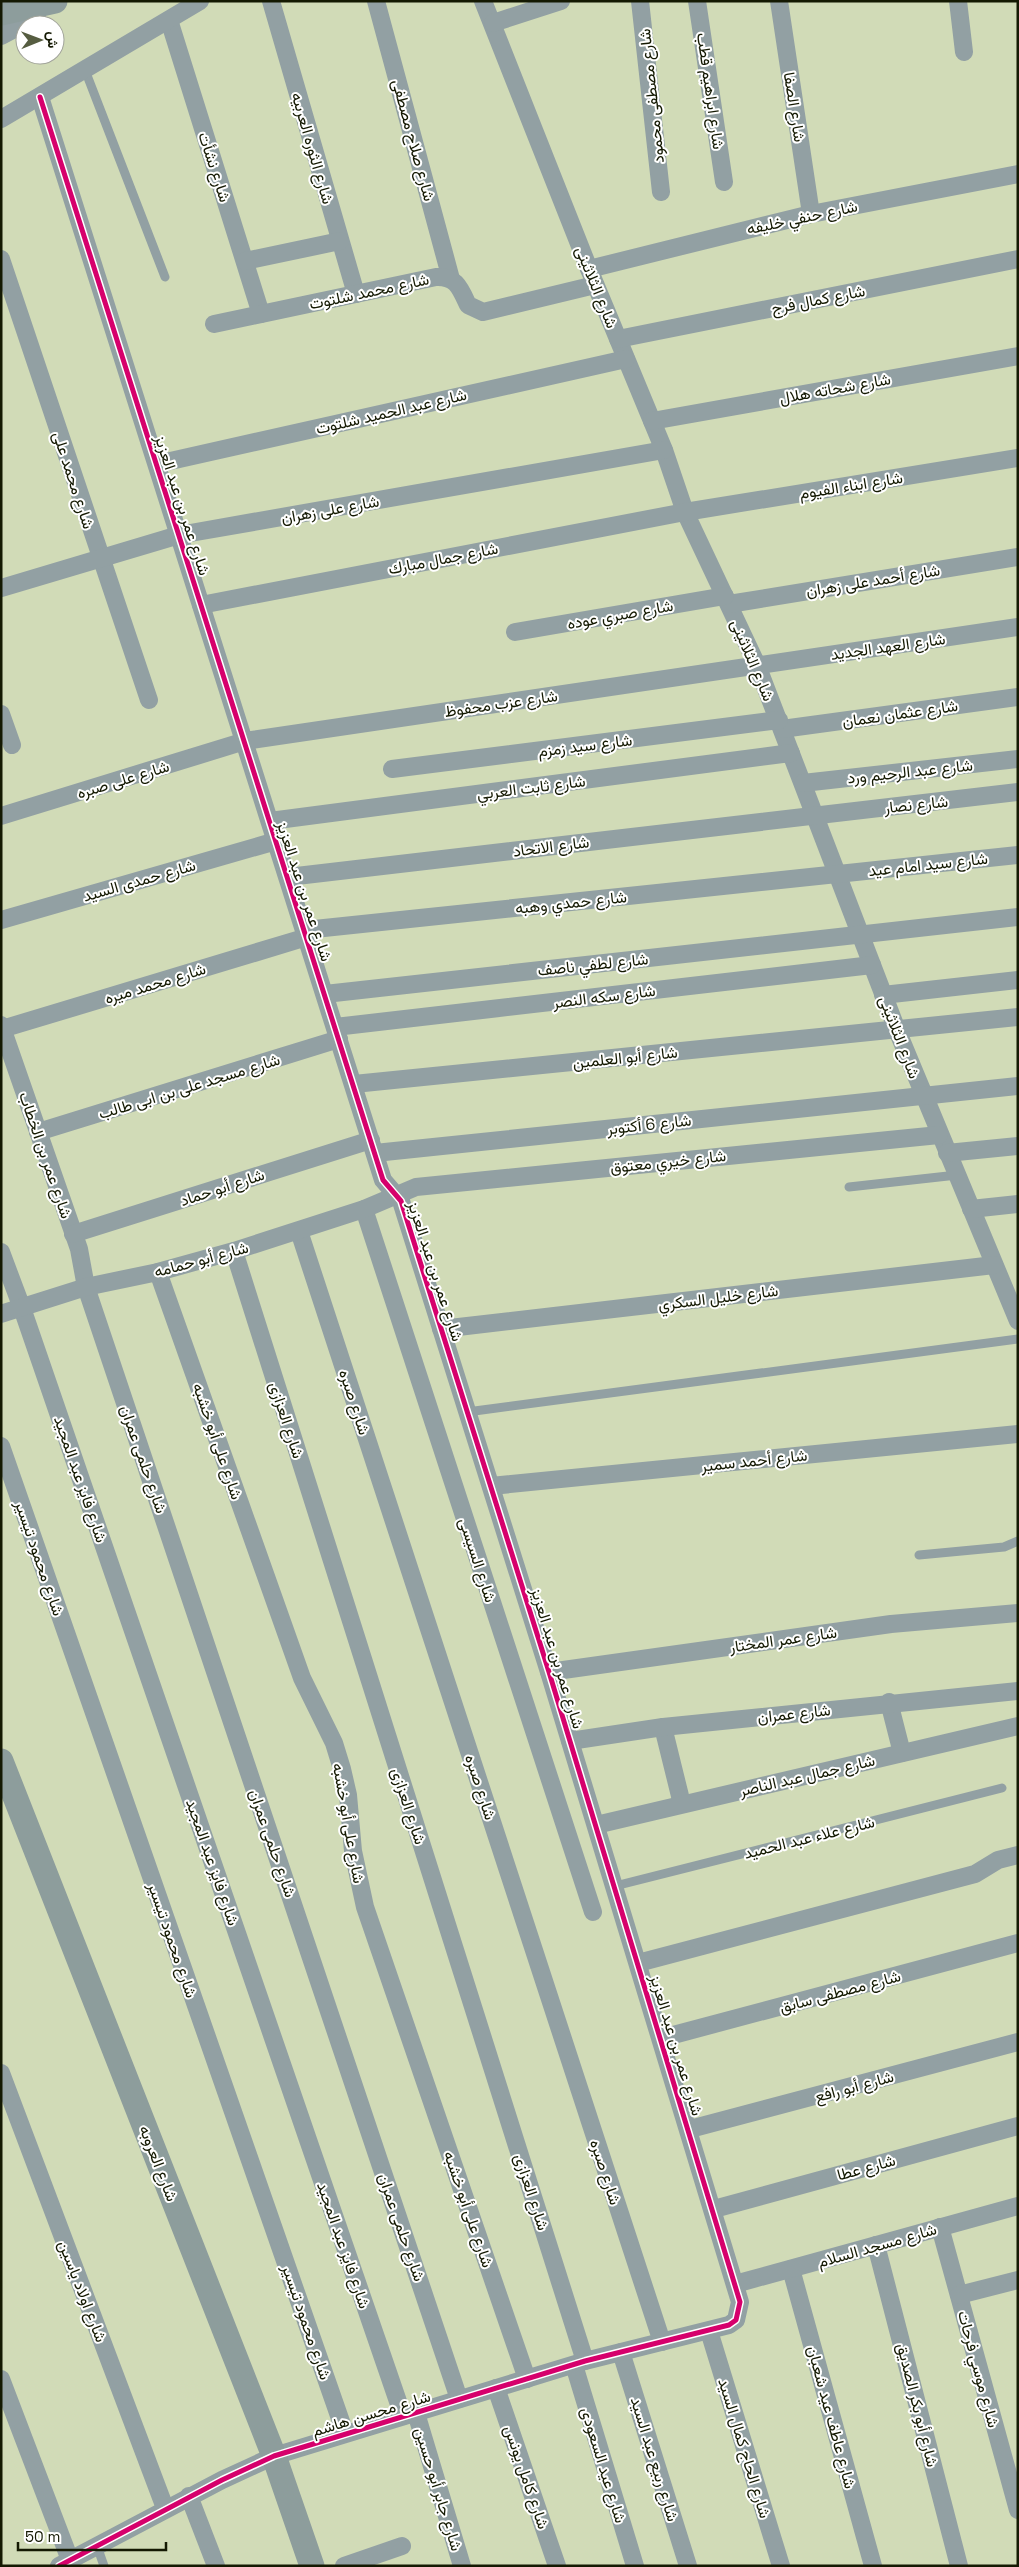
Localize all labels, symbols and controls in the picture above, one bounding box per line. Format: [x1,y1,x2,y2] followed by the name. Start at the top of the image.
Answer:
[15,15,65,65] north arrow
[634,28,670,164] street label: شارع مصطفى محمود
[44,31,62,49] text: ش
[691,31,729,151] street label: شارع ابراهيم قطب
[778,71,810,144] street label: شارع الصفا
[386,77,440,204] street label: شارع صلاح مصطفى
[286,90,339,207] street label: شارع الثوره العربيه
[192,129,236,205] street label: شارع نشأت
[745,195,860,242] street label: شارع حنفي خليفه
[570,243,623,332] street label: شارع الثلاثينى
[307,269,431,315] street label: شارع محمد شلتوت
[769,280,867,320] street label: شارع كمال فرج
[778,368,893,410] street label: شارع شحاته هلال
[314,384,469,440] street label: شارع عبد الحميد شلتوت
[47,429,99,532] street label: شارع محمد على
[149,431,215,578] street label: شارع عمر بن عبد العزيز
[798,467,904,505] street label: شارع ابناء الفيوم
[279,491,381,529] street label: شارع على زهران
[386,538,500,580] street label: شارع جمال مبارك
[805,560,942,602] street label: شارع أحمد على زهران
[565,595,675,637] street label: شارع صبري عوده
[725,616,779,705] street label: شارع الثلاثينى
[829,628,947,666] street label: شارع العهد الجديد
[443,685,559,723] street label: شارع عزب محفوظ
[841,695,959,733] street label: شارع عثمان نعمان
[537,729,633,763] street label: شارع سيد زمزم
[846,754,974,790] street label: شارع عبد الرحيم ورد
[74,755,172,804] street label: شارع على صبره
[476,770,587,808] street label: شارع ثابت العربي
[882,791,949,819] street label: شارع نصار
[271,817,337,964] street label: شارع عمر بن عبد العزيز
[512,831,591,863] street label: شارع الاتحاد
[867,848,989,882] street label: شارع سيد امام عيد
[80,854,198,908] street label: شارع حمدى السيد
[514,886,628,922] street label: شارع حمدي وهبه
[537,948,650,984] street label: شارع لطفي ناصف
[102,958,209,1010] street label: شارع محمد ميره
[551,980,657,1014] street label: شارع سكه النصر
[873,993,925,1082] street label: شارع الثلاثينى
[571,1042,679,1074] street label: شارع أبو العلمين
[96,1049,283,1125] street label: شارع مسجد على بن ابى طالب
[13,1089,77,1222] street label: شارع عمر بن الخطاب
[605,1110,692,1140] street label: شارع 6 أكتوبر
[609,1145,727,1181] street label: شارع خيري معتوق
[177,1164,267,1212] street label: شارع أبو حماد
[402,1197,468,1344] street label: شارع عمر بن عبد العزيز
[152,1237,251,1283] street label: شارع أبو حمامه
[657,1280,780,1318] street label: شارع خليل السكري
[333,1367,375,1438] street label: شارع صبره
[263,1379,309,1461] street label: شارع العزازى
[187,1380,247,1503] street label: شارع على أبو خشبه
[114,1402,172,1516] street label: شارع حلمى عمران
[48,1413,112,1546] street label: شارع فايز عبد المجيد
[699,1444,808,1478] street label: شارع أحمد سمير
[9,1497,69,1619] street label: شارع محمود تيسير
[453,1515,501,1605] street label: شارع السيسى
[525,1584,589,1731] street label: شارع عمر بن عبد العزيز
[727,1622,838,1659] street label: شارع عمر المختار
[756,1699,832,1729] street label: شارع عمران
[736,1750,877,1803] street label: شارع جمال عبد الناصر
[459,1752,501,1823] street label: شارع صبره
[327,1761,369,1885] street label: شارع على أبو خشبه
[385,1765,431,1847] street label: شارع العزازى
[243,1786,301,1900] street label: شارع حلمى عمران
[180,1796,244,1929] street label: شارع فايز عبد المجيد
[742,1811,877,1865] street label: شارع علاء عبد الحميد
[142,1879,202,2001] street label: شارع محمود تيسير
[777,1965,903,2019] street label: شارع مصطفى سابق
[644,1971,708,2118] street label: شارع عمر بن عبد العزيز
[812,2066,896,2108] street label: شارع أبو رافع
[133,2122,183,2205] street label: شارع العروبه
[584,2137,626,2208] street label: شارع صبره
[438,2148,498,2271] street label: شارع على أبو خشبه
[835,2150,898,2186] street label: شارع عطا
[508,2151,554,2233] street label: شارع العزازى
[372,2170,430,2284] street label: شارع حلمى عمران
[311,2179,375,2312] street label: شارع فايز عبد المجيد
[815,2218,939,2273] street label: شارع مسجد السلام
[53,2237,112,2346] street label: شارع اولاد ياسين
[276,2261,336,2383] street label: شارع محمود تيسير
[950,2308,1004,2431] street label: شارع موسي فرحات
[891,2341,943,2470] street label: شارع أبو بكر الصديق
[801,2343,861,2491] street label: شارع عاطف عيد شعبان
[712,2376,776,2521] street label: شارع الحاج كمال السيد
[309,2385,433,2442] street label: شارع محسن هاشم
[625,2394,683,2524] street label: شارع ربيع عبد السيد
[575,2405,631,2526] street label: شارع عيد السعودى
[498,2423,554,2532] street label: شارع كامل يونس
[409,2425,467,2554] street label: شارع جابر أبو حسين
[18,2520,165,2552] scale bar
[25,2527,60,2546] text: 50 m

